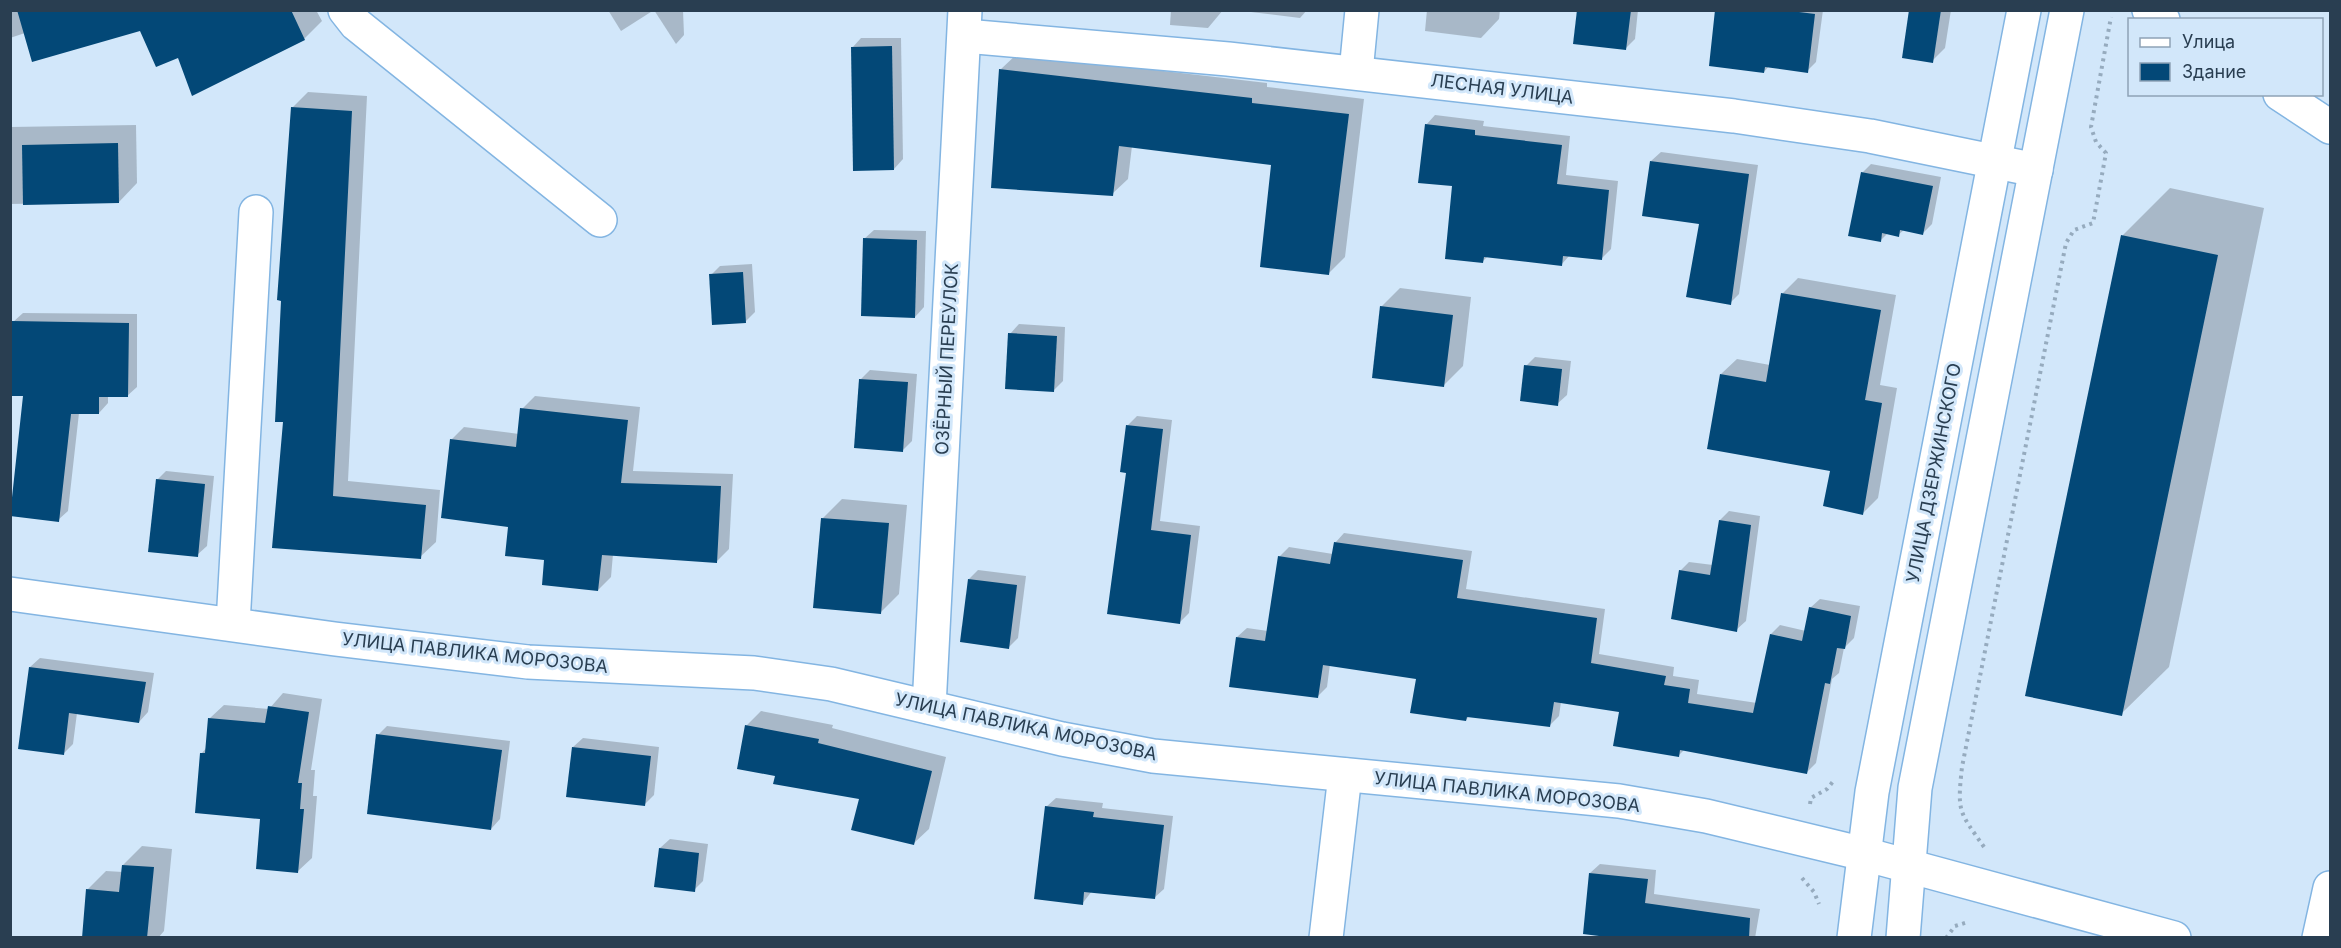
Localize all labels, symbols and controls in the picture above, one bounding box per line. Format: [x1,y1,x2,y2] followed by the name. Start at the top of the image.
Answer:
[2128,18,2323,96] legend
[2182,31,2235,52] text: Улица
[2182,61,2246,82] text: Здание
[1430,69,1575,108] street label: ЛЕСНАЯ УЛИЦА
[930,262,962,456] street label: ОЗЁРНЫЙ ПЕРЕУЛОК
[1902,361,1965,584] street label: УЛИЦА ДЗЕРЖИНСКОГО
[341,628,609,677] street label: УЛИЦА ПАВЛИКА МОРОЗОВА
[893,688,1159,765] street label: УЛИЦА ПАВЛИКА МОРОЗОВА
[1373,767,1641,816] street label: УЛИЦА ПАВЛИКА МОРОЗОВА

